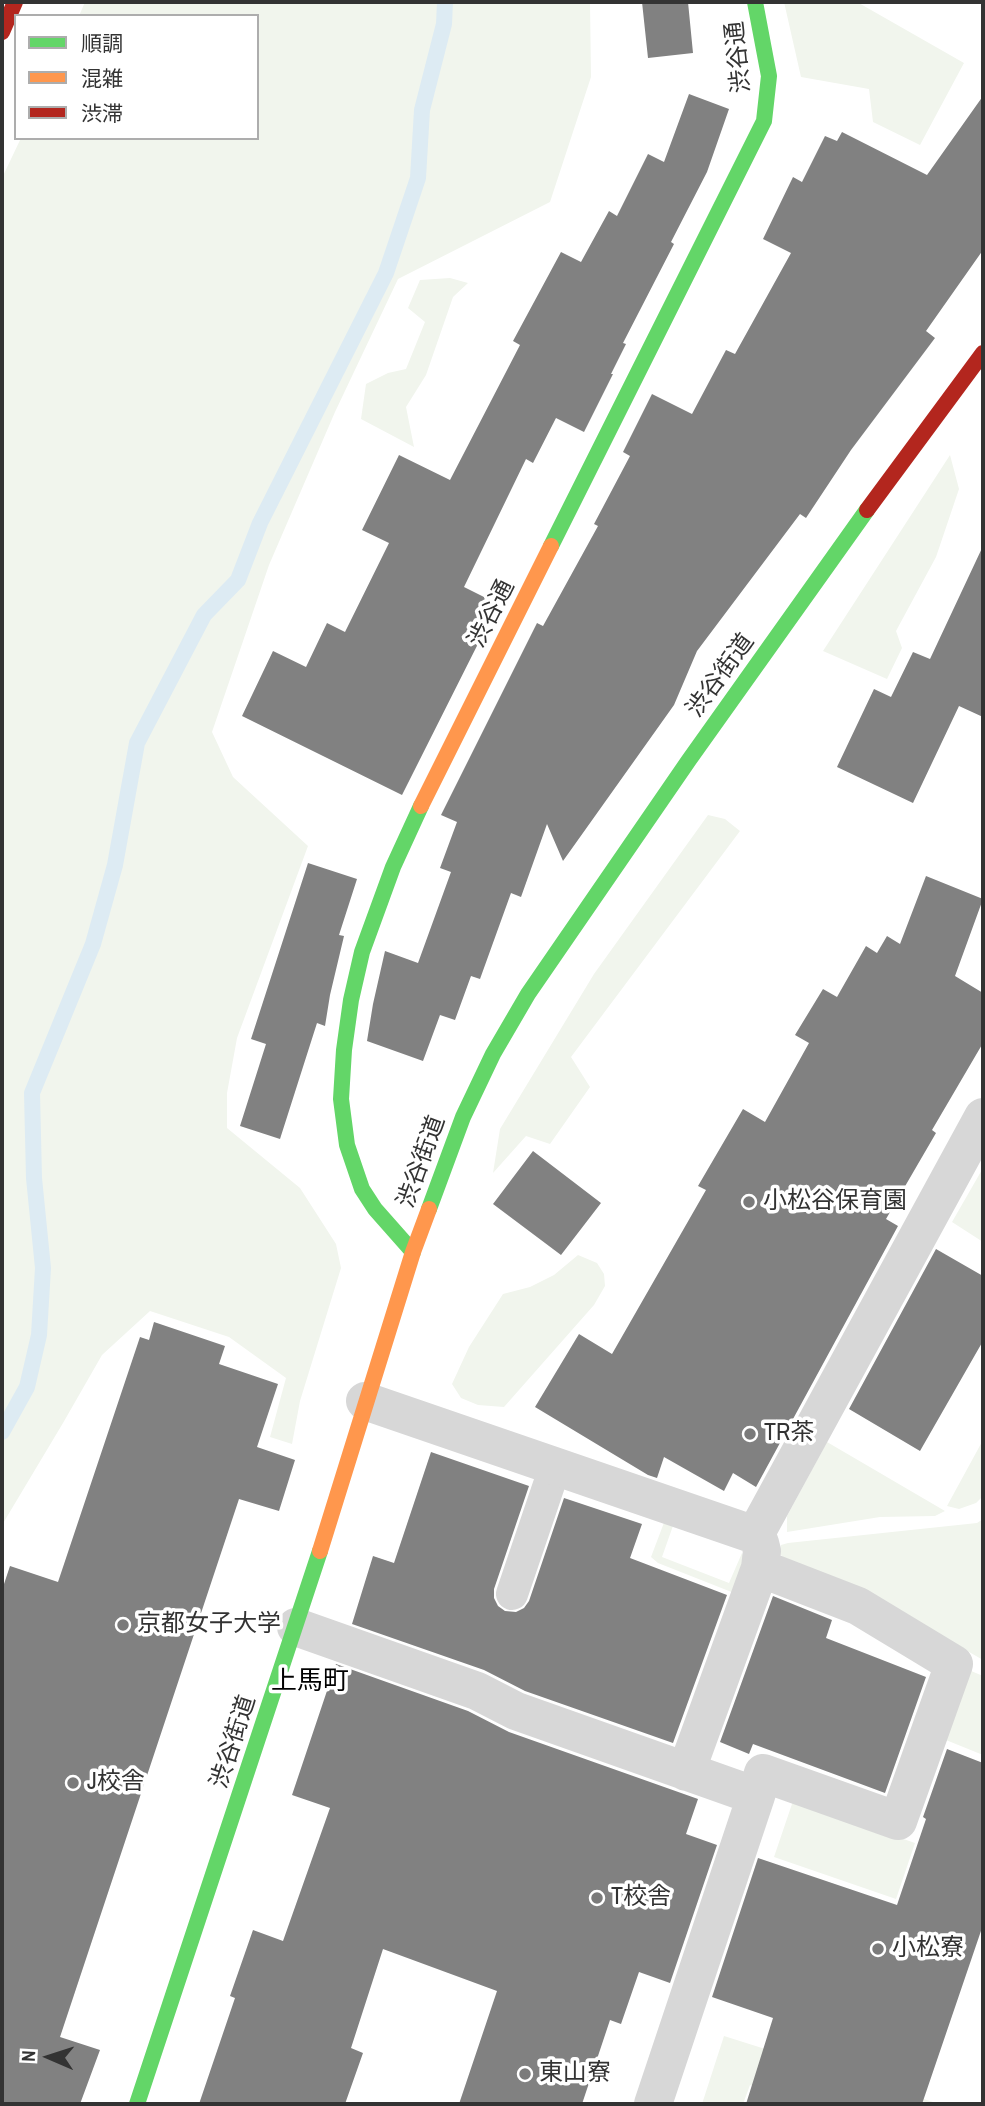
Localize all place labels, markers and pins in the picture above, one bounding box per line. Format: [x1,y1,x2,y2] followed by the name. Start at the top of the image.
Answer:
[763,1188,907,1216] place label: 小松谷保育園
[741,1194,757,1210] marker: 小松谷保育園
[764,1420,814,1448] place label: TR茶
[742,1426,758,1442] marker: TR茶
[137,1611,281,1639] place label: 京都女子大学
[115,1617,131,1633] marker: 京都女子大学
[87,1769,145,1797] place label: J校舎
[65,1775,81,1791] marker: J校舎
[611,1884,671,1912] place label: T校舎
[589,1890,605,1906] marker: T校舎
[892,1935,964,1963] place label: 小松寮
[870,1941,886,1957] marker: 小松寮
[539,2060,611,2088] place label: 東山寮
[517,2066,533,2082] marker: 東山寮

